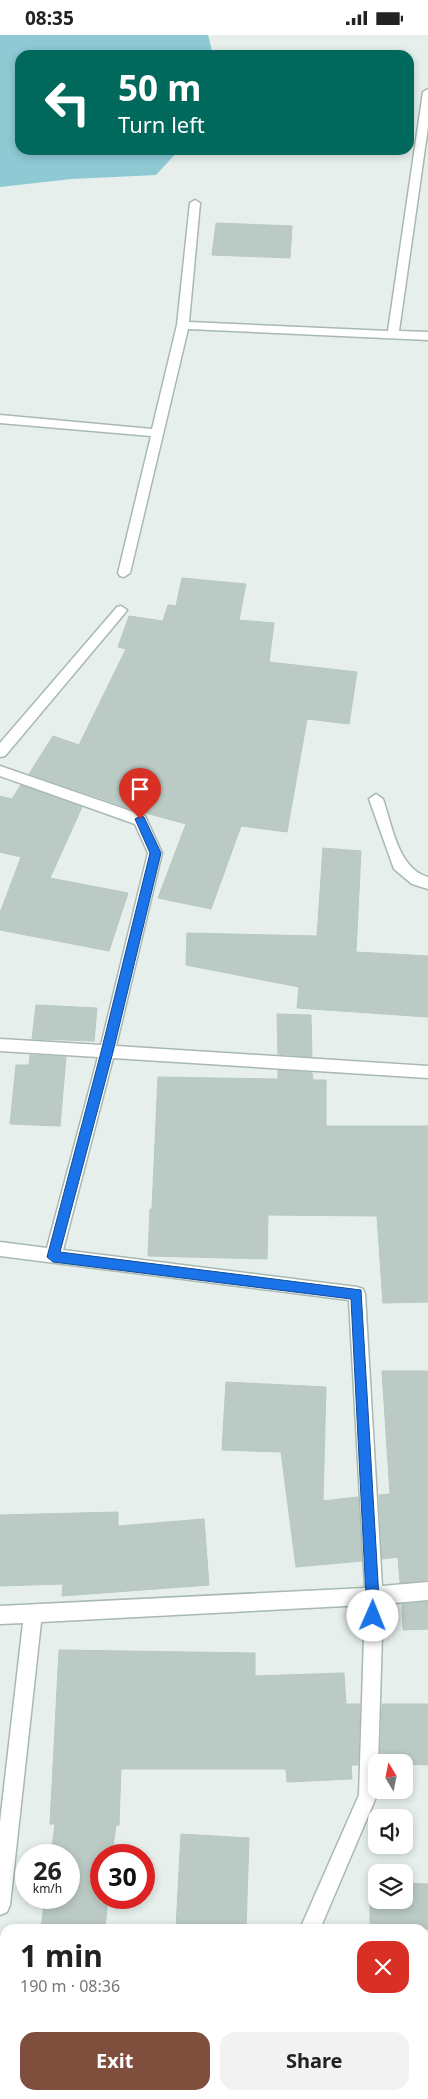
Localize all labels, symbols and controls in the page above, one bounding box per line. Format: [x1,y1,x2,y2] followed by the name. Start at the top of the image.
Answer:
[25,5,74,31] text: 08:35
[118,64,201,111] text: 50 m
[35,70,100,135] icon: left
[118,109,205,139] text: Turn left
[119,768,161,819] pin
[126,775,154,803] icon: arrive
[346,1589,398,1641] position arrow
[368,1754,412,1799] north arrow
[368,1754,413,1909] map controls
[368,1809,413,1854] button: sound
[90,1844,155,1909] speed limit sign: 30
[33,1853,62,1887] text: 26
[368,1864,413,1909] button: layers
[33,1880,62,1897] text: km/h
[20,1935,103,1976] text: 1 min
[357,1941,409,1993] button: close
[20,1975,120,1997] text: 190 m · 08:36
[20,2032,210,2090] button: Exit
[220,2032,409,2090] button: Share

